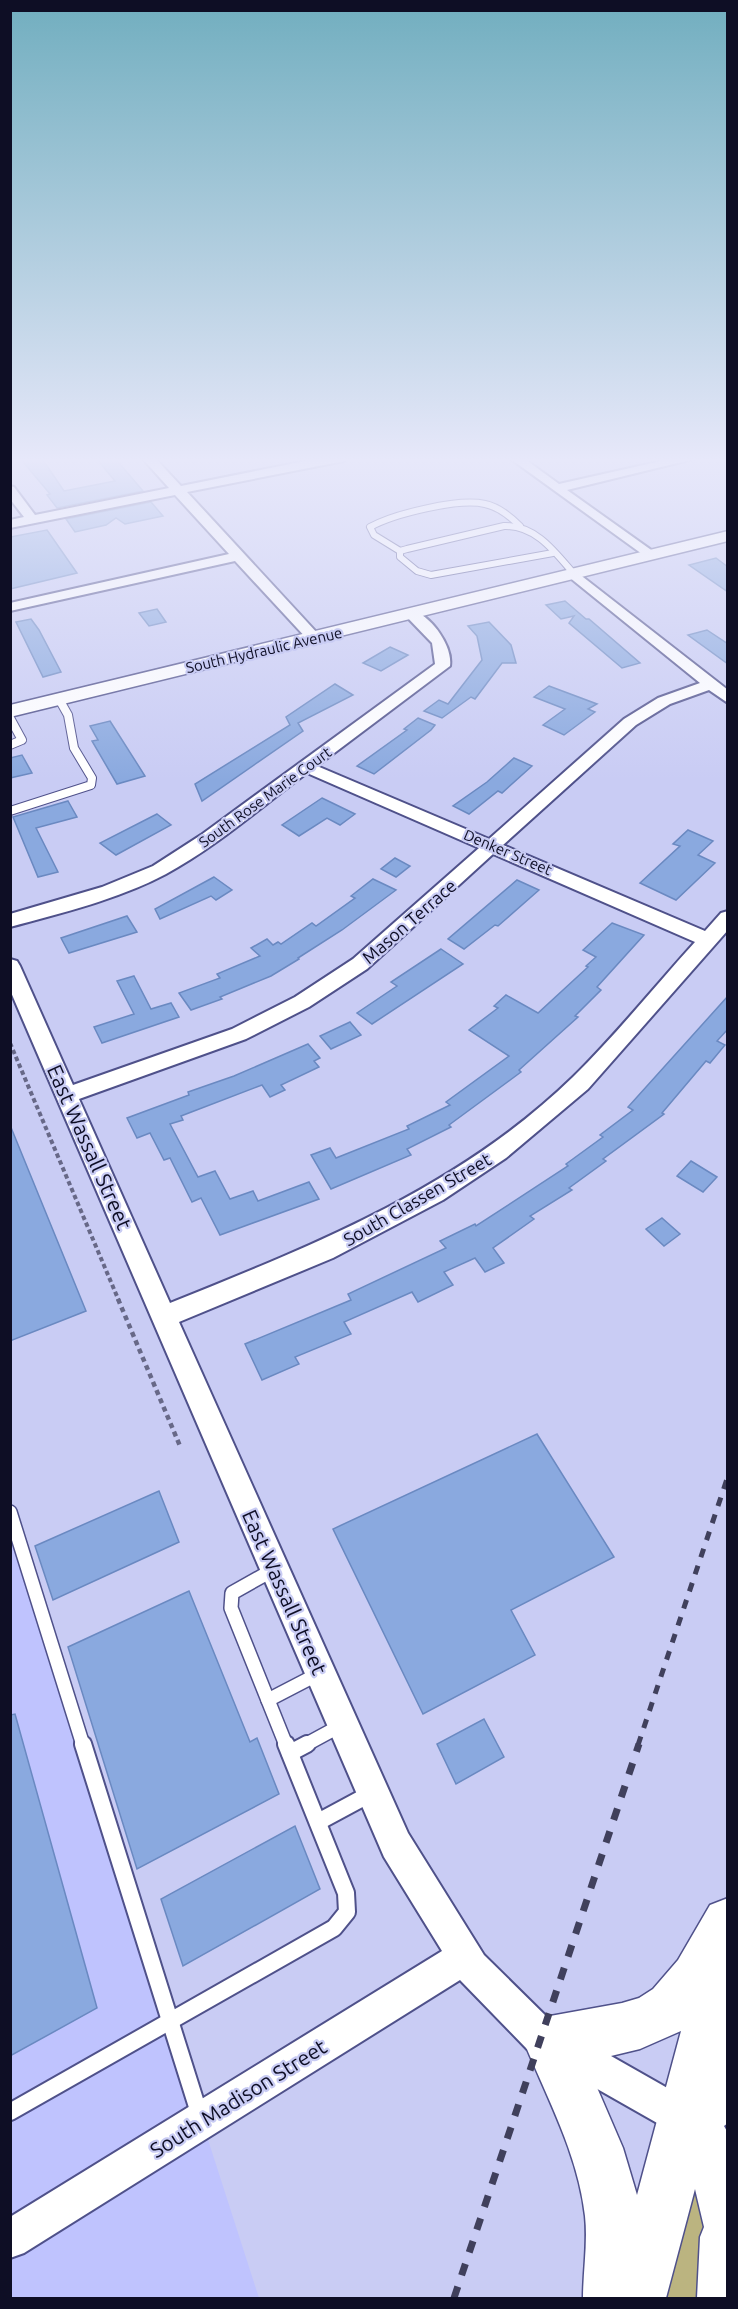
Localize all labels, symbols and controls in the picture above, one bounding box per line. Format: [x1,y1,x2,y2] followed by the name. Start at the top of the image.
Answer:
[184,624,344,676] street label: South Hydraulic Avenue
[196,743,335,851] street label: South Rose Marie Court
[461,826,555,878] street label: Denker Street
[358,875,460,967] street label: Mason Terrace
[43,1061,137,1233] street label: East Wassall Street
[340,1149,494,1249] street label: South Classen Street
[238,1506,332,1678] street label: East Wassall Street
[145,2034,331,2162] street label: South Madison Street

